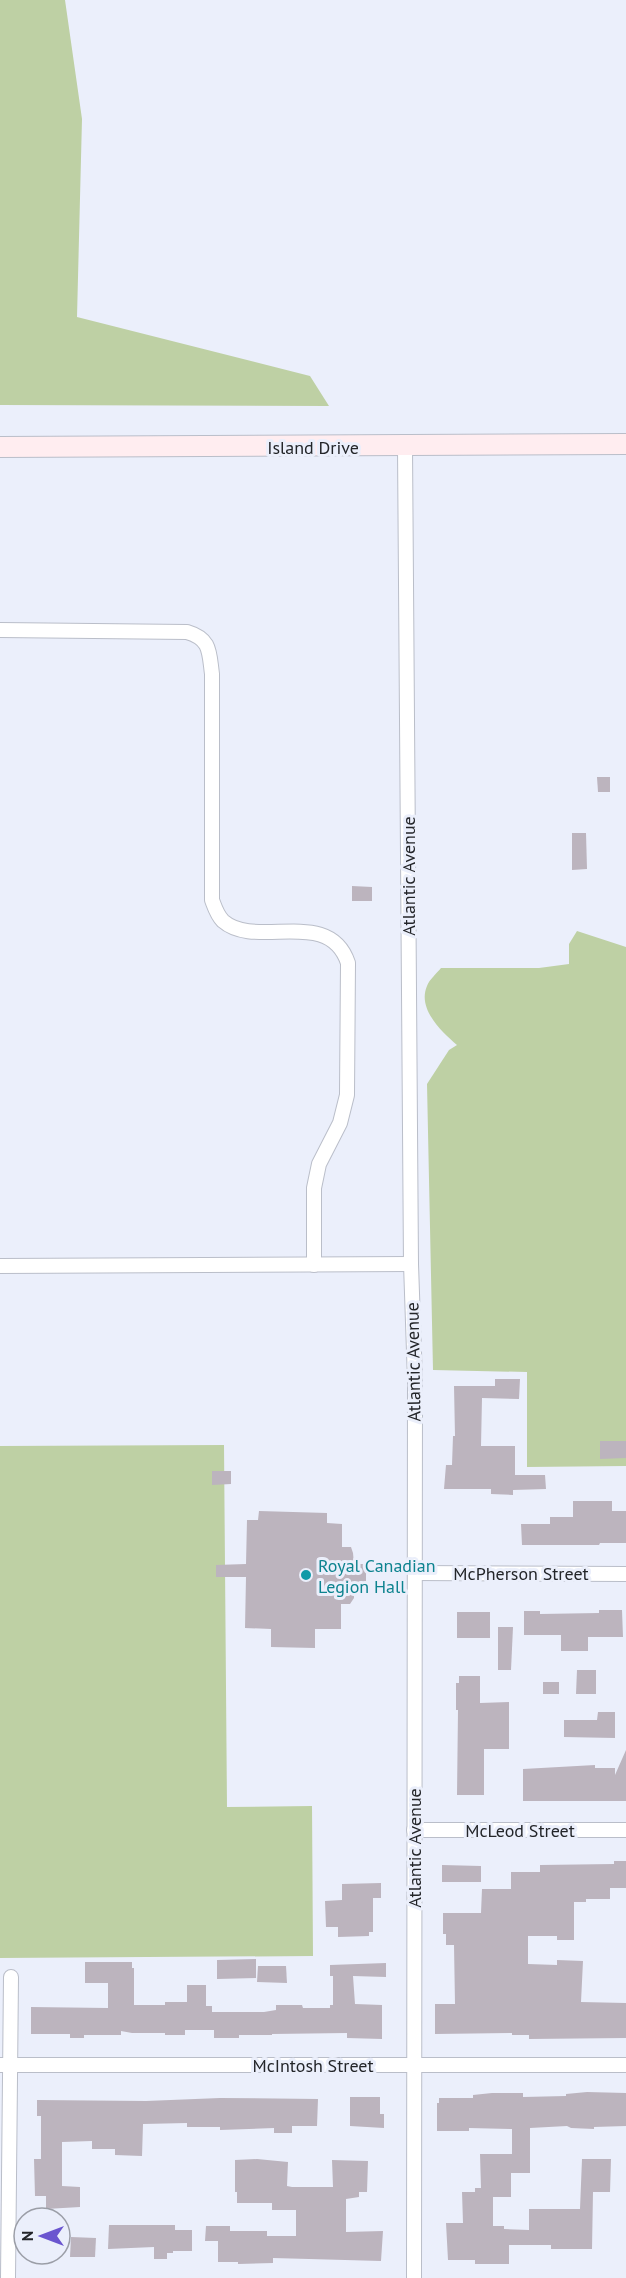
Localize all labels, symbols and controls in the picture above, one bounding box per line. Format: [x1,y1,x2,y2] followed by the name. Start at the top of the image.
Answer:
[267,436,359,459] street label: Island Drive
[397,816,420,936] street label: Atlantic Avenue
[400,1302,426,1422] street label: Atlantic Avenue
[318,1554,436,1598] place label: Royal Canadian Legion Hall
[453,1562,589,1585] street label: McPherson Street
[299,1568,313,1582] marker: Royal Canadian Legion Hall
[403,1788,426,1908] street label: Atlantic Avenue
[465,1819,575,1842] street label: McLeod Street
[252,2054,374,2077] street label: McIntosh Street
[12,2206,72,2266] north arrow
[17,2231,37,2241] text: N

